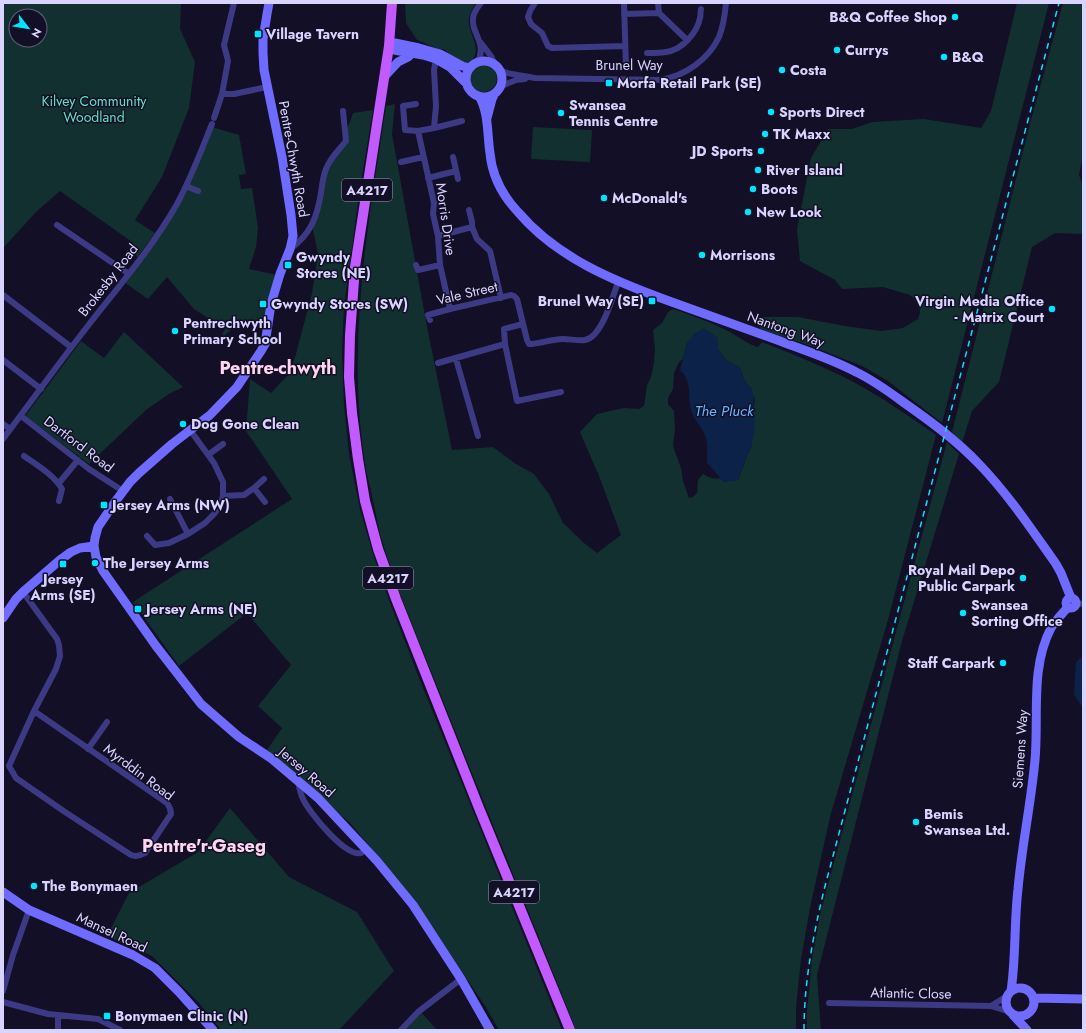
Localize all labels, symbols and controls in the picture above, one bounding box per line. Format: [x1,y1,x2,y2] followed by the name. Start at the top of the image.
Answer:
[829,7,947,27] place label: B&Q Coffee Shop
[8,8,48,48] north arrow
[950,12,960,22] marker: B&Q Coffee Shop
[265,24,359,44] place label: Village Tavern
[27,25,46,41] text: N
[253,29,263,39] marker: Village Tavern
[845,40,889,60] place label: Currys
[832,45,842,55] marker: Currys
[952,47,985,67] place label: B&Q
[939,52,949,62] marker: B&Q
[595,55,663,75] street label: Brunel Way
[790,60,826,80] place label: Costa
[777,65,787,75] marker: Costa
[617,73,762,93] place label: Morfa Retail Park (SE)
[604,78,614,88] marker: Morfa Retail Park (SE)
[41,91,147,127] park label: Kilvey Community Woodland
[569,95,658,131] place label: Swansea Tennis Centre
[274,99,314,219] street label: Pentre-Chwyth Road
[779,102,865,122] place label: Sports Direct
[766,107,776,117] marker: Sports Direct
[556,108,566,118] marker: Swansea Tennis Centre
[773,124,831,144] place label: TK Maxx
[760,129,770,139] marker: TK Maxx
[689,141,754,161] place label: JD Sports
[756,146,766,156] marker: JD Sports
[766,160,843,180] place label: River Island
[753,165,763,175] marker: River Island
[342,179,392,201] road number: A4217
[761,179,798,199] place label: Boots
[431,181,461,257] street label: Morris Drive
[748,184,758,194] marker: Boots
[612,188,688,208] place label: McDonald's
[599,193,609,203] marker: McDonald's
[756,202,822,222] place label: New Look
[743,207,753,217] marker: New Look
[73,239,143,321] street label: Brokesby Road
[710,245,776,265] place label: Morrisons
[296,247,371,283] place label: Gwyndy Stores (NE)
[697,250,707,260] marker: Morrisons
[283,260,293,270] marker: Gwyndy Stores (NE)
[434,276,500,310] street label: Vale Street
[538,291,644,311] place label: Brunel Way (SE)
[914,291,1045,327] place label: Virgin Media Office - Matrix Court
[271,294,408,314] place label: Gwyndy Stores (SW)
[647,296,657,306] marker: Brunel Way (SE)
[258,299,268,309] marker: Gwyndy Stores (SW)
[1047,304,1057,314] marker: Virgin Media Office - Matrix Court
[745,306,828,352] street label: Nantong Way
[183,313,282,349] place label: Pentrechwyth Primary School
[170,326,180,336] marker: Pentrechwyth Primary School
[219,355,337,381] district label: Pentre-chwyth
[695,400,754,422] water label: The Pluck
[40,411,118,477] street label: Dartford Road
[191,414,299,434] place label: Dog Gone Clean
[178,419,188,429] marker: Dog Gone Clean
[109,495,230,515] place label: Jersey Arms (NW)
[99,500,109,510] marker: Jersey Arms (NW)
[103,553,210,573] place label: The Jersey Arms
[90,558,100,568] marker: The Jersey Arms
[58,559,68,569] marker: Jersey Arms (SE)
[908,560,1015,596] place label: Royal Mail Depo Public Carpark
[363,567,413,589] road number: A4217
[30,569,95,605] place label: Jersey Arms (SE)
[1018,573,1028,583] marker: Royal Mail Depo Public Carpark
[971,595,1063,631] place label: Swansea Sorting Office
[143,599,257,619] place label: Jersey Arms (NE)
[133,604,143,614] marker: Jersey Arms (NE)
[958,608,968,618] marker: Swansea Sorting Office
[907,653,995,673] place label: Staff Carpark
[998,658,1008,668] marker: Staff Carpark
[1007,708,1033,789] street label: Siemens Way
[100,739,178,805] street label: Myrddin Road
[273,741,339,802] street label: Jersey Road
[924,804,1010,840] place label: Bemis Swansea Ltd.
[911,817,921,827] marker: Bemis Swansea Ltd.
[142,833,266,859] district label: Pentre'r-Gaseg
[42,876,138,896] place label: The Bonymaen
[29,881,39,891] marker: The Bonymaen
[489,881,539,903] road number: A4217
[73,907,151,957] street label: Mansel Road
[870,982,952,1004] street label: Atlantic Close
[115,1006,248,1026] place label: Bonymaen Clinic (N)
[102,1011,112,1021] marker: Bonymaen Clinic (N)

